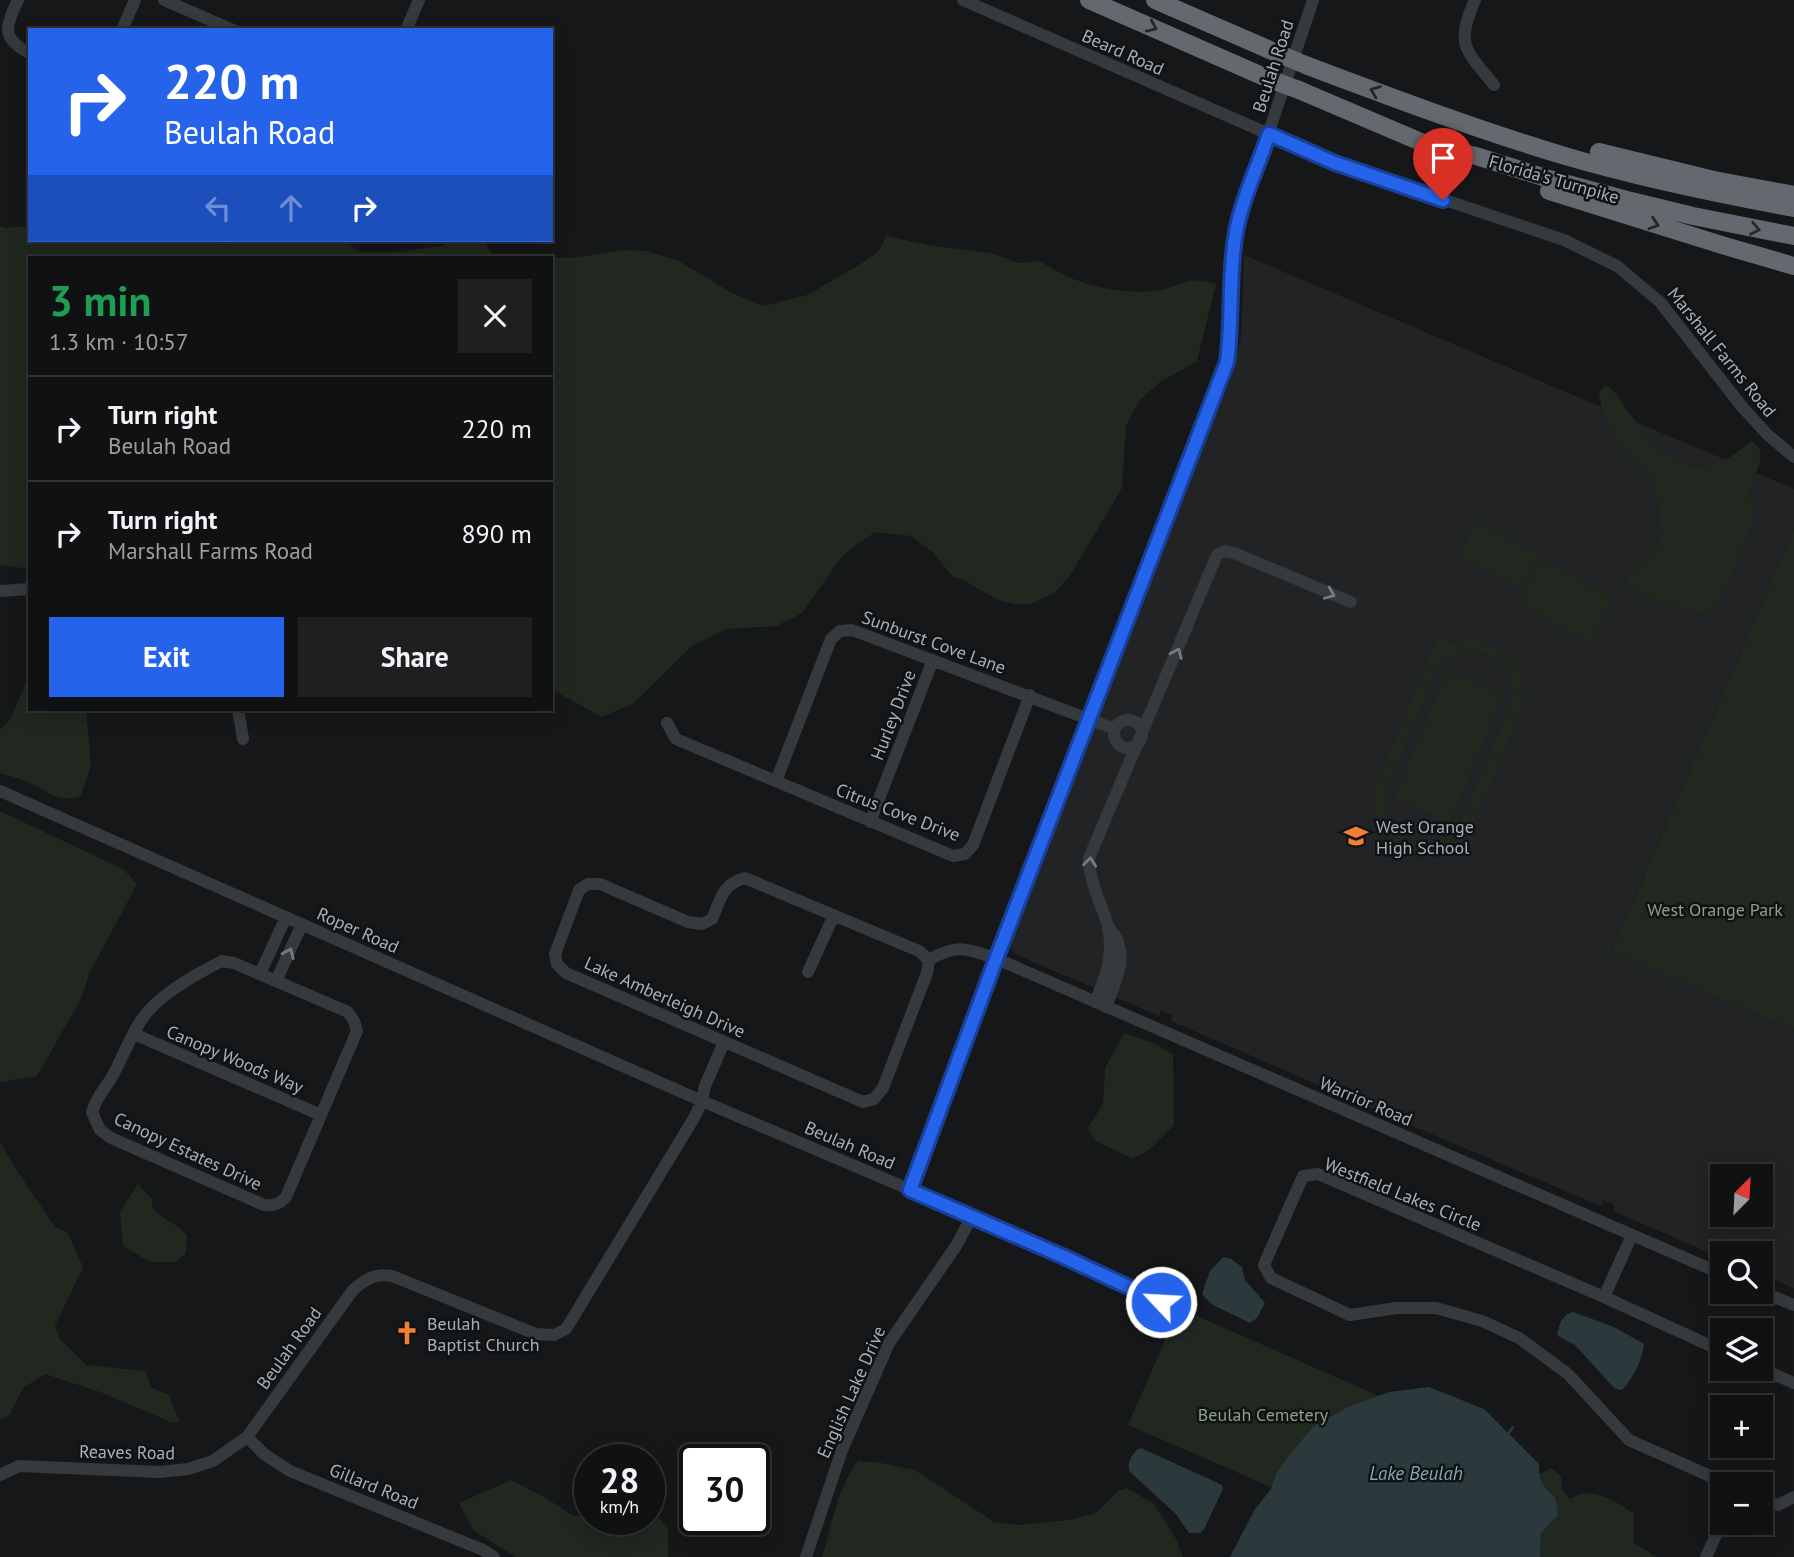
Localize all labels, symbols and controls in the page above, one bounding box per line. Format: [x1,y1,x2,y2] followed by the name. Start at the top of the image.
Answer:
[1247,17,1299,115] street label: Beulah Road
[1144,19,1157,33] one-way arrow
[1078,24,1168,80] street label: Beard Road
[164,49,299,113] text: 220 m
[49,56,140,147] icon: right
[1370,85,1382,99] one-way arrow
[164,111,335,153] text: Beulah Road
[1413,128,1473,200] pin
[1424,139,1462,177] icon: arrive
[1486,149,1622,209] street label: Florida's Turnpike
[199,189,237,227] icon: left
[272,189,310,227] icon: ahead
[345,189,383,227] icon: right
[1647,216,1660,230] one-way arrow
[1749,220,1761,235] one-way arrow
[49,273,151,328] text: 3 min
[458,279,532,353] button: close
[1663,282,1781,422] street label: Marshall Farms Road
[49,327,188,356] text: 1.3 km · 10:57
[108,398,217,431] text: Turn right
[49,410,87,448] icon: right
[461,412,532,445] text: 220 m
[108,431,231,460] text: Beulah Road
[108,503,217,536] text: Turn right
[49,515,87,553] icon: right
[461,517,532,550] text: 890 m
[108,536,313,565] text: Marshall Farms Road
[1323,585,1335,599] one-way arrow
[859,605,1009,679] street label: Sunburst Cove Lane
[49,617,284,697] button: Exit
[298,617,532,697] button: Share
[1169,647,1183,660] one-way arrow
[865,667,921,763] street label: Hurley Drive
[833,778,963,846] street label: Citrus Cove Drive
[1376,815,1474,859] place label: West Orange High School
[1342,822,1370,850] school or university icon: West Orange High School
[1083,856,1098,868] one-way arrow
[1647,898,1783,921] park label: West Orange Park
[313,902,403,958] street label: Roper Road
[281,948,295,960] one-way arrow
[581,951,749,1043] street label: Lake Amberleigh Drive
[163,1020,308,1098] street label: Canopy Woods Way
[1316,1071,1416,1131] street label: Warrior Road
[110,1107,266,1195] street label: Canopy Estates Drive
[801,1116,899,1174] street label: Beulah Road
[1321,1152,1485,1236] street label: Westfield Lakes Circle
[1710,1164,1773,1227] north arrow
[1710,1164,1773,1535] map controls
[1710,1241,1773,1304] button: search
[1124,1265,1198,1339] position arrow
[251,1302,327,1394] street label: Beulah Road
[427,1312,540,1356] place label: Beulah Baptist Church
[1710,1318,1773,1381] button: layers
[393,1319,421,1347] church icon: Beulah Baptist Church
[812,1322,890,1462] street label: English Lake Drive
[1710,1395,1773,1458] button: +
[1198,1403,1329,1426] park label: Beulah Cemetery
[79,1440,175,1464] street label: Reaves Road
[679,1444,770,1535] speed limit sign: 30
[600,1457,639,1503] text: 28
[326,1458,422,1514] street label: Gillard Road
[1369,1461,1463,1485] water label: Lake Beulah
[1710,1472,1773,1535] button: −
[600,1495,639,1518] text: km/h

